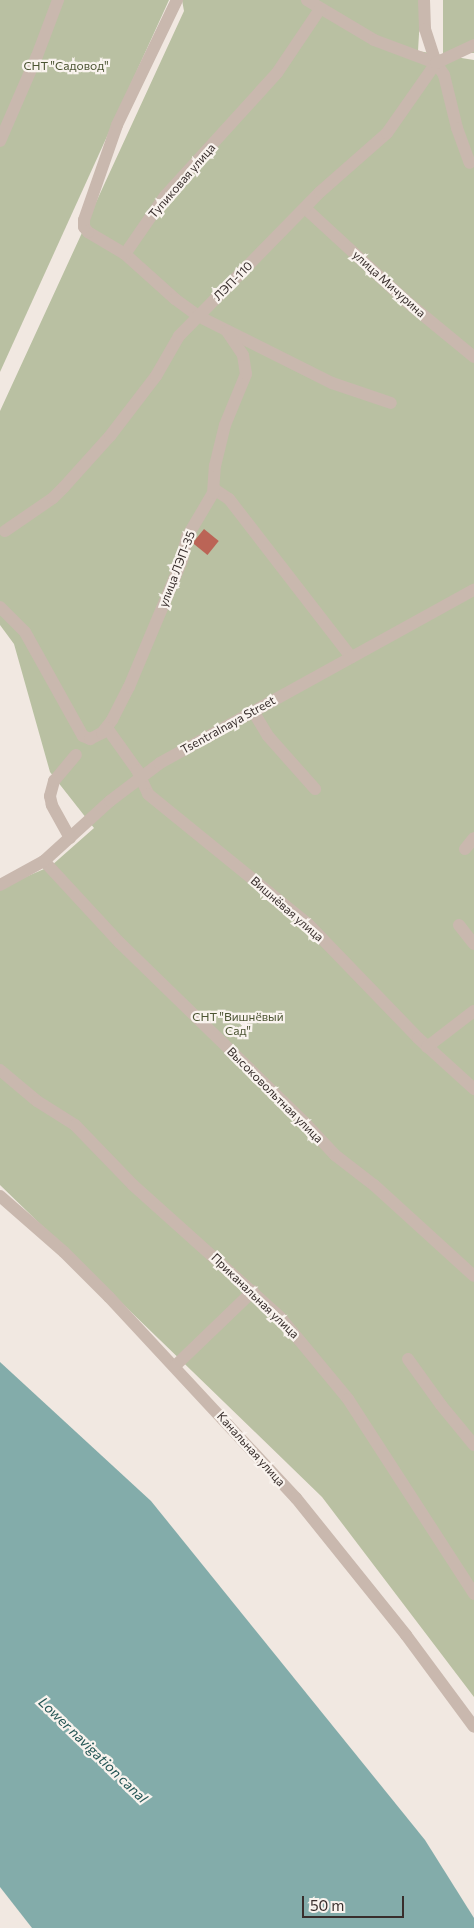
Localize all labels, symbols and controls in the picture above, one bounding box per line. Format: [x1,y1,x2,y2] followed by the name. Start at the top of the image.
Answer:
[23,59,109,73] park label: СНТ "Садовод"
[146,141,218,221] street label: Тупиковая улица
[350,248,428,320] street label: улица Мичурина
[210,258,256,304] street label: ЛЭП-110
[156,529,198,609] street label: улица ЛЭП-35
[178,693,278,757] street label: Tsentralnaya Street
[248,873,326,945] street label: Вишнёвая улица
[192,1010,284,1038] park label: СНТ "Вишнёвый Сад"
[224,1044,326,1146] street label: Высоковольтная улица
[208,1250,302,1342] street label: Приканальная улица
[214,1409,288,1489] street label: Канальная улица
[35,1694,151,1806] water label: Lower navigation canal
[304,1886,406,1918] scale bar
[310,1896,344,1914] text: 50 m

